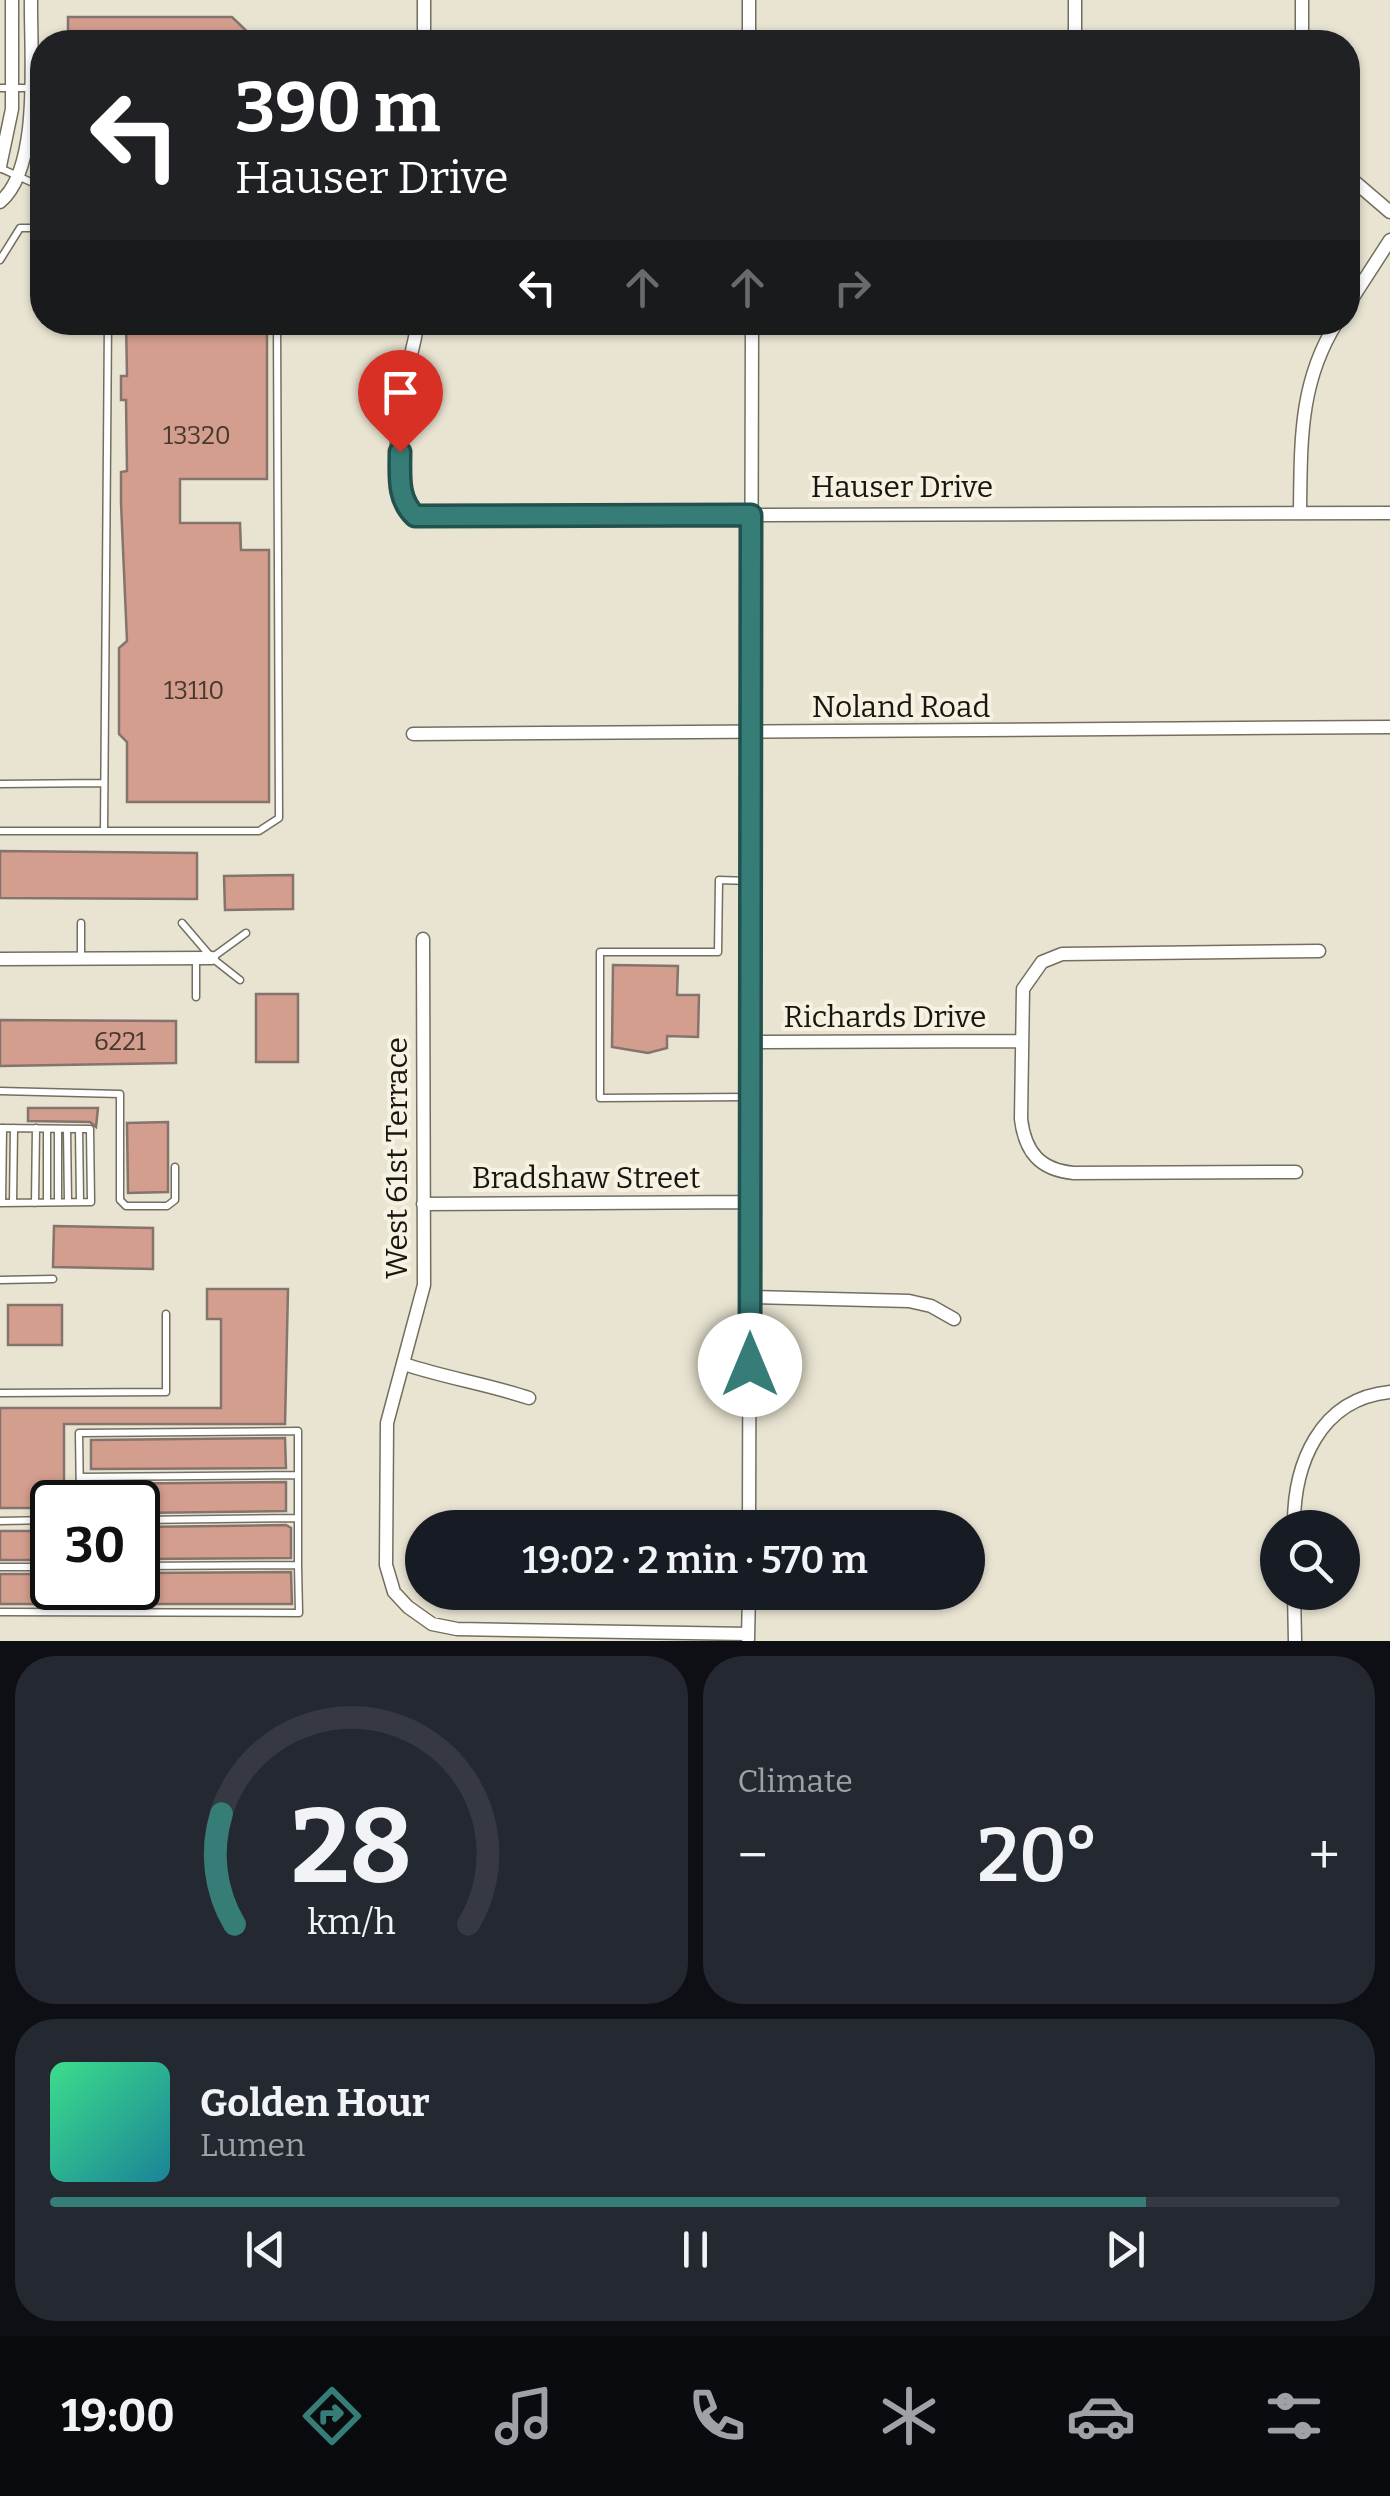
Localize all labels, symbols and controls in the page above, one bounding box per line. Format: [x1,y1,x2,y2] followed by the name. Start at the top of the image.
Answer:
[235,66,441,150] text: 390 m
[70,70,200,200] icon: left
[235,151,509,205] text: Hauser Drive
[510,260,565,315] icon: left
[615,260,670,315] icon: ahead
[720,260,775,315] icon: ahead
[825,260,880,315] icon: right
[358,350,443,453] pin
[373,365,428,420] icon: arrive
[163,421,231,451] house number: 13320
[811,469,993,505] street label: Hauser Drive
[164,676,224,706] house number: 13110
[812,689,990,725] street label: Noland Road
[784,999,986,1035] street label: Richards Drive
[94,1027,146,1057] house number: 6221
[379,1037,415,1279] street label: West 61st Terrace
[472,1160,700,1196] street label: Bradshaw Street
[698,1313,802,1417] position arrow
[30,1480,160,1610] speed limit sign: 30
[1260,1510,1360,1610] map controls
[1260,1510,1360,1610] button: search
[522,1537,868,1583] text: 19:02 · 2 min · 570 m
[738,1762,853,1800] text: Climate
[291,1785,412,1910] text: 28
[977,1811,1099,1901] text: 20°
[738,1823,768,1889] text: −
[1309,1823,1340,1889] text: +
[307,1901,395,1943] text: km/h
[200,2080,430,2126] text: Golden Hour
[200,2126,305,2164] text: Lumen
[238,2222,293,2277] icon: previous
[668,2222,723,2277] icon: pause
[1098,2222,1153,2277] icon: next
[297,2381,367,2451] icon: directions
[489,2381,559,2451] icon: music
[682,2381,752,2451] icon: phone
[874,2381,944,2451] icon: climate
[1066,2381,1136,2451] icon: car
[1259,2381,1329,2451] icon: filters
[61,2389,175,2443] text: 19:00

